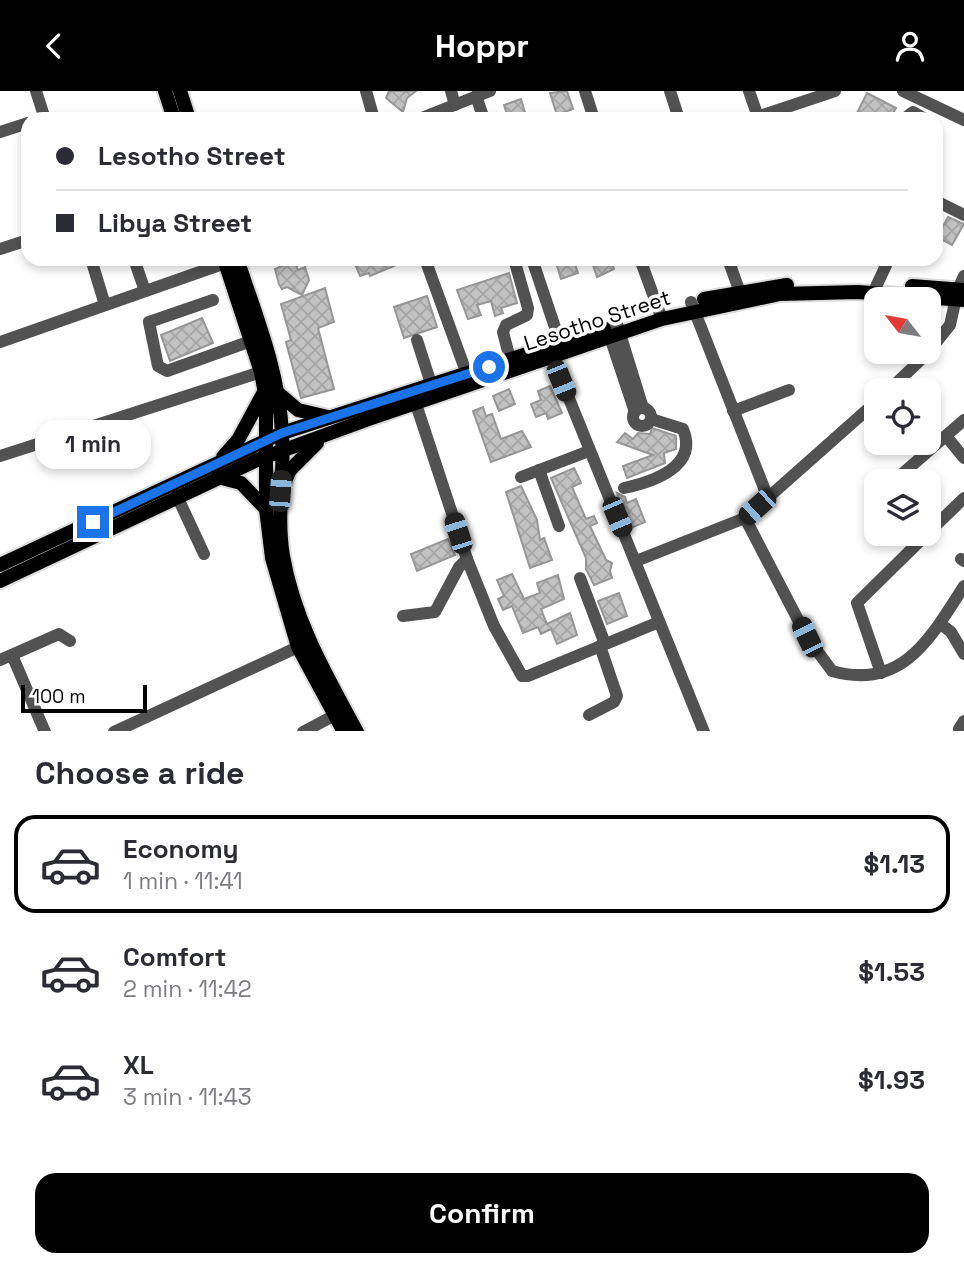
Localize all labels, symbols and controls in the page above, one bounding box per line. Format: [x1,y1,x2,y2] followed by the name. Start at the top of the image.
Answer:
[435,26,529,66] text: Hoppr
[35,27,73,65] icon: back
[891,27,929,65] icon: person
[98,139,286,173] text: Lesotho Street
[98,206,252,240] text: Libya Street
[520,284,674,356] street label: Lesotho Street
[864,287,942,364] north arrow
[864,287,941,546] map controls
[473,351,505,383] route start
[544,358,579,404] car
[864,378,941,455] button: locate
[35,421,151,469] callout: 1 min
[65,429,121,459] text: 1 min
[269,469,292,513] car
[864,469,941,546] button: layers
[735,485,780,529] car
[600,494,635,540] car
[77,506,109,538] route end
[442,510,475,556] car
[789,614,826,660] car
[21,683,147,714] scale bar
[32,684,86,709] text: 100 m
[35,753,245,793] text: Choose a ride
[123,832,239,866] text: Economy
[39,833,102,896] icon: car
[864,847,925,881] text: $1.13
[123,866,243,896] text: 1 min · 11:41
[123,940,226,974] text: Comfort
[39,941,102,1004] icon: car
[858,955,925,989] text: $1.53
[123,974,252,1004] text: 2 min · 11:42
[123,1048,154,1082] text: XL
[39,1049,102,1112] icon: car
[858,1063,925,1097] text: $1.93
[123,1082,252,1112] text: 3 min · 11:43
[35,1173,929,1253] button: Confirm

